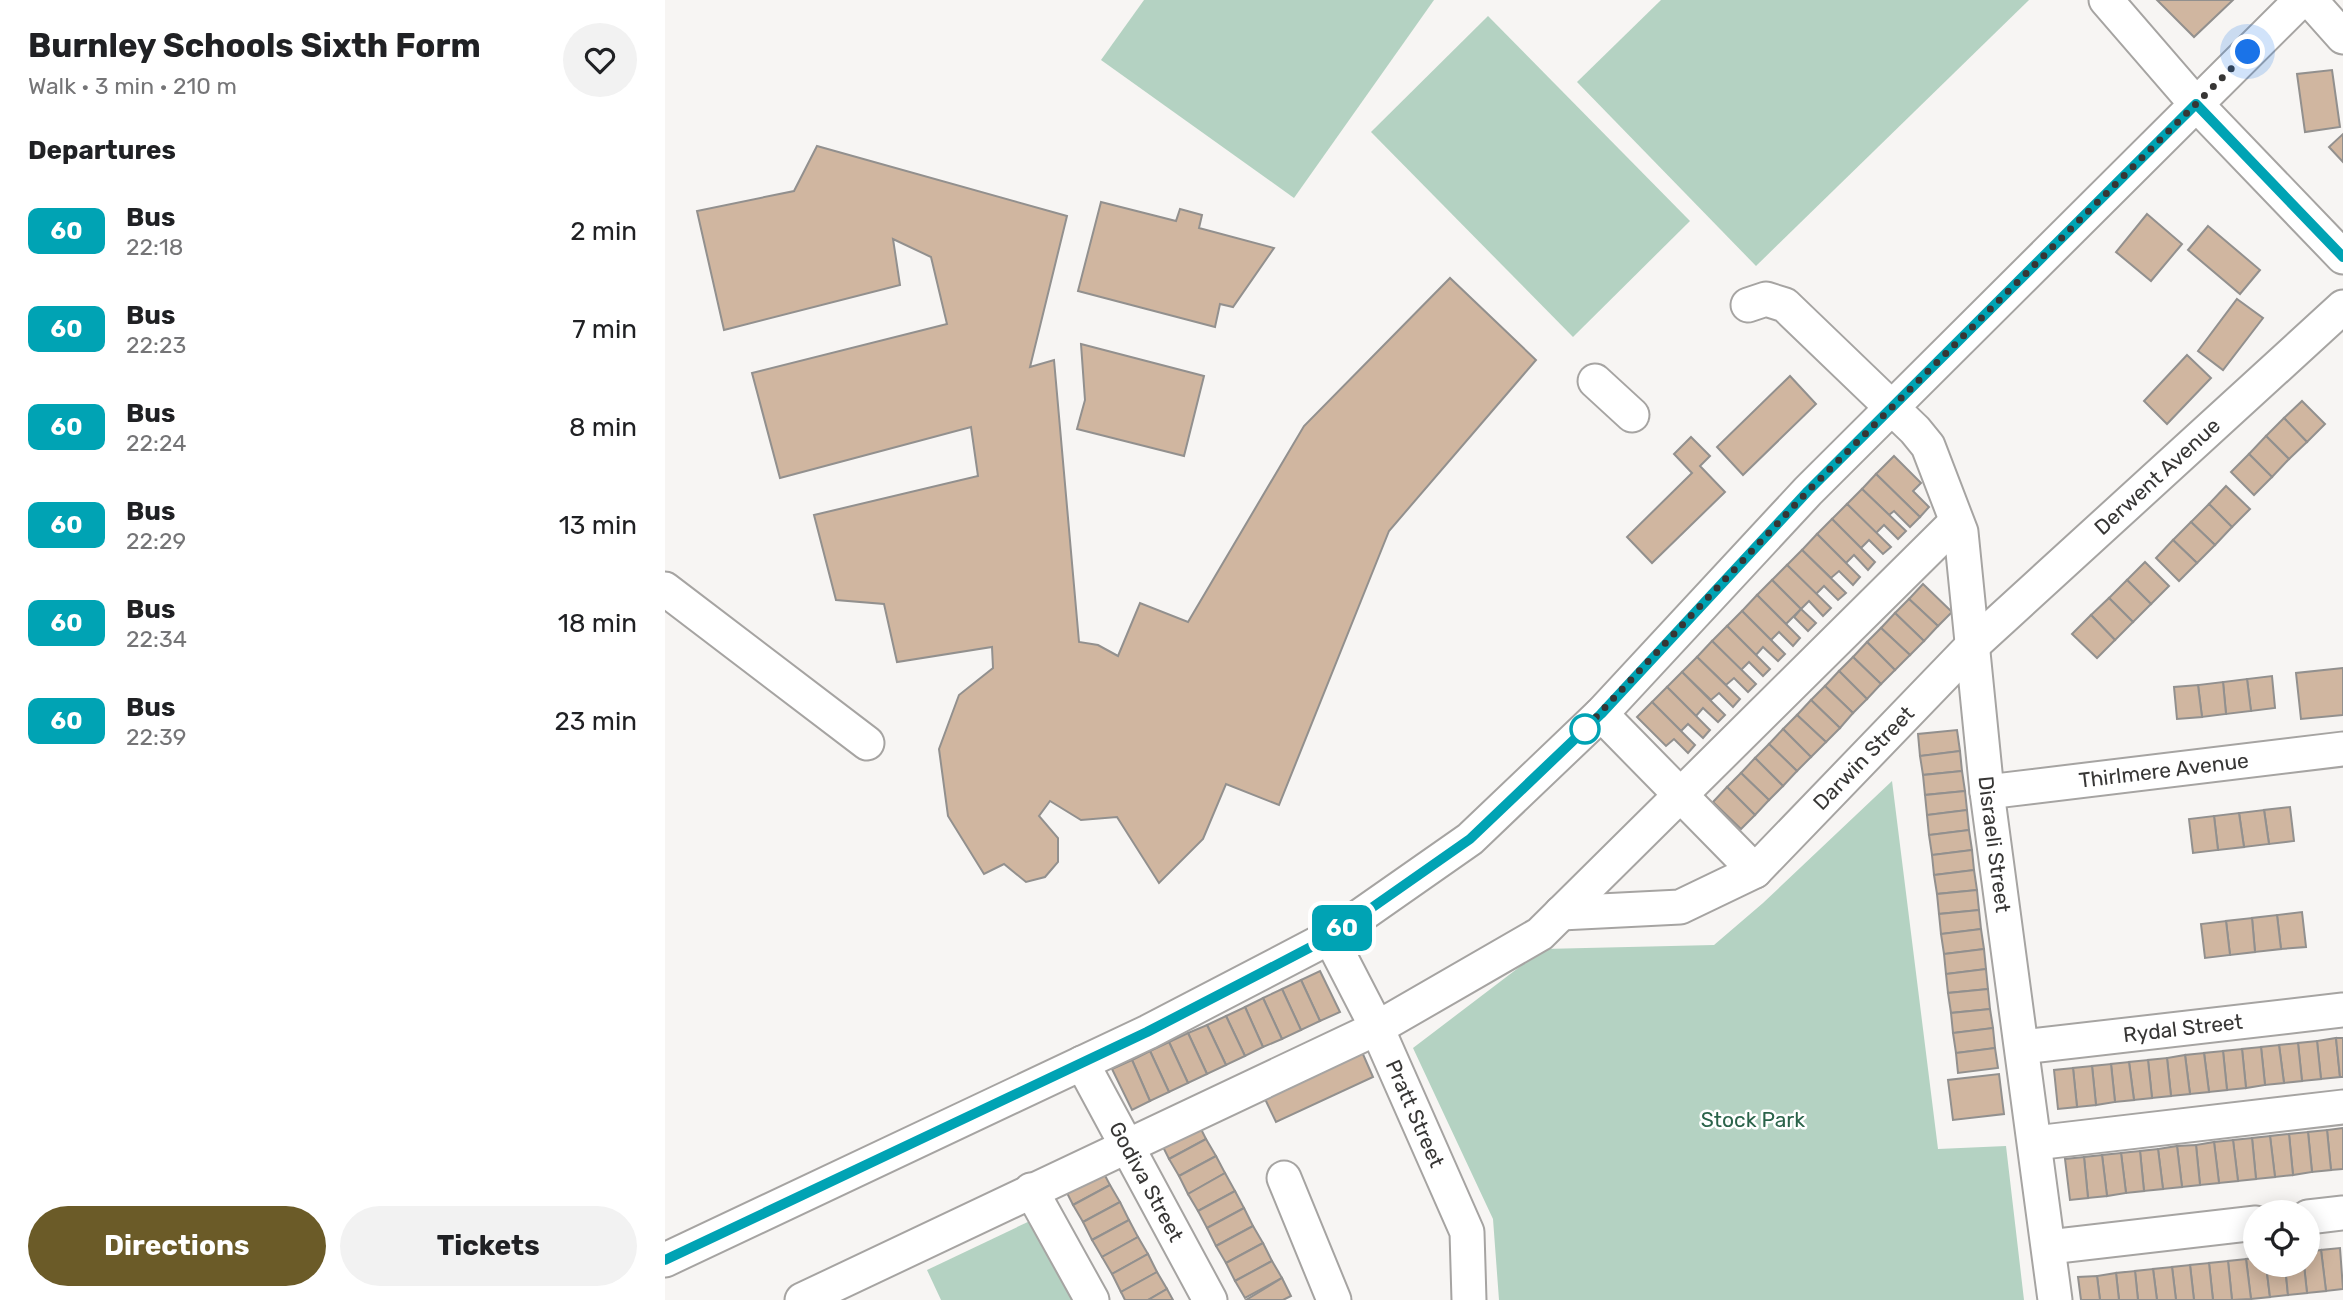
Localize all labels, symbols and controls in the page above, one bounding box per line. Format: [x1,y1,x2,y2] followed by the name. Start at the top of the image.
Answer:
[563,23,637,97] button: heart
[28,26,481,65] text: Burnley Schools Sixth Form
[2230,34,2265,69] your location
[28,72,237,100] text: Walk · 3 min · 210 m
[28,135,176,166] text: Departures
[126,202,175,233] text: Bus
[570,216,637,247] text: 2 min
[51,217,82,245] text: 60
[126,233,183,261] text: 22:18
[126,300,175,331] text: Bus
[572,314,637,345] text: 7 min
[51,315,82,343] text: 60
[126,331,186,359] text: 22:23
[126,398,175,429] text: Bus
[569,412,637,443] text: 8 min
[51,413,82,441] text: 60
[2089,413,2225,540] street label: Derwent Avenue
[126,429,186,457] text: 22:24
[126,496,175,527] text: Bus
[559,510,637,541] text: 13 min
[51,511,82,539] text: 60
[126,527,186,555] text: 22:29
[126,594,175,625] text: Bus
[558,608,637,639] text: 18 min
[51,609,82,637] text: 60
[126,625,187,653] text: 22:34
[126,692,175,723] text: Bus
[1808,701,1919,815] street label: Darwin Street
[555,706,637,737] text: 23 min
[51,707,82,735] text: 60
[1570,714,1600,744] unlabelled marker
[126,723,186,751] text: 22:39
[2077,748,2250,793] street label: Thirlmere Avenue
[1973,775,2016,914] street label: Disraeli Street
[1311,905,1373,951] line badge: 60
[1326,914,1358,942] text: 60
[2122,1009,2244,1047] street label: Rydal Street
[1381,1056,1450,1171] street label: Pratt Street
[1701,1107,1805,1132] park label: Stock Park
[1104,1117,1189,1246] street label: Godiva Street
[2243,1200,2320,1277] map controls
[2243,1200,2320,1277] button: locate
[28,1206,326,1286] button: Directions
[340,1206,637,1286] button: Tickets

